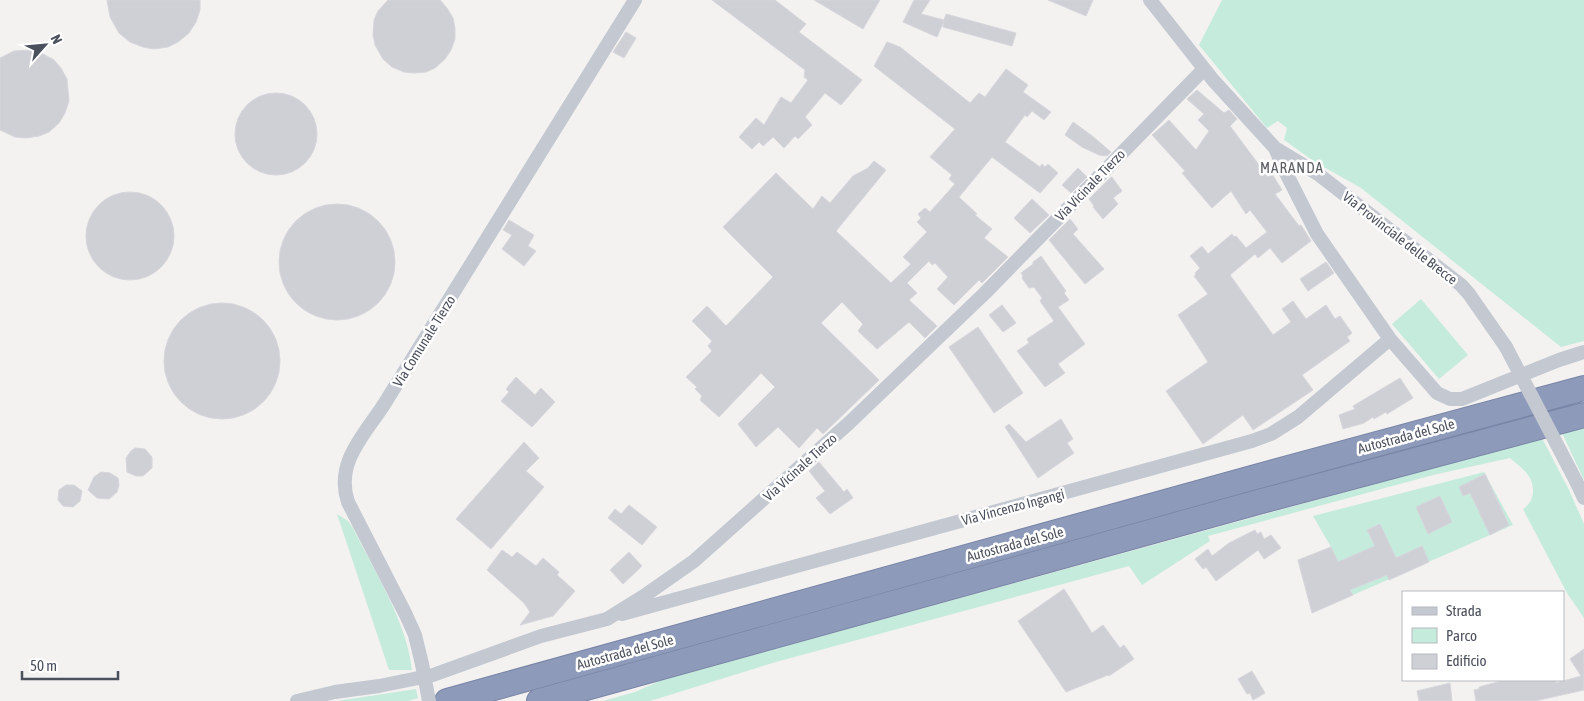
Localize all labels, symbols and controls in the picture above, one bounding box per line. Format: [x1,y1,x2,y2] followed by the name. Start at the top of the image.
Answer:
[20,20,70,70] north arrow
[48,32,66,46] text: N
[1052,146,1128,224] street label: Via Vicinale Tierzo
[1260,159,1324,176] district label: MARANDA
[1340,188,1460,288] street label: Via Provinciale delle Brecce
[390,292,458,390] street label: Via Comunale Tierzo
[1356,415,1456,457] street label: Autostrada del Sole
[760,430,840,504] street label: Via Vicinale Tierzo
[960,486,1066,528] street label: Via Vincenzo Ingangi
[965,523,1065,565] street label: Autostrada del Sole
[1402,591,1564,681] legend
[1446,602,1482,619] text: Strada
[1446,627,1477,644] text: Parco
[575,631,675,673] street label: Autostrada del Sole
[22,648,119,680] scale bar
[1446,652,1487,669] text: Edificio
[30,657,57,674] text: 50 m

